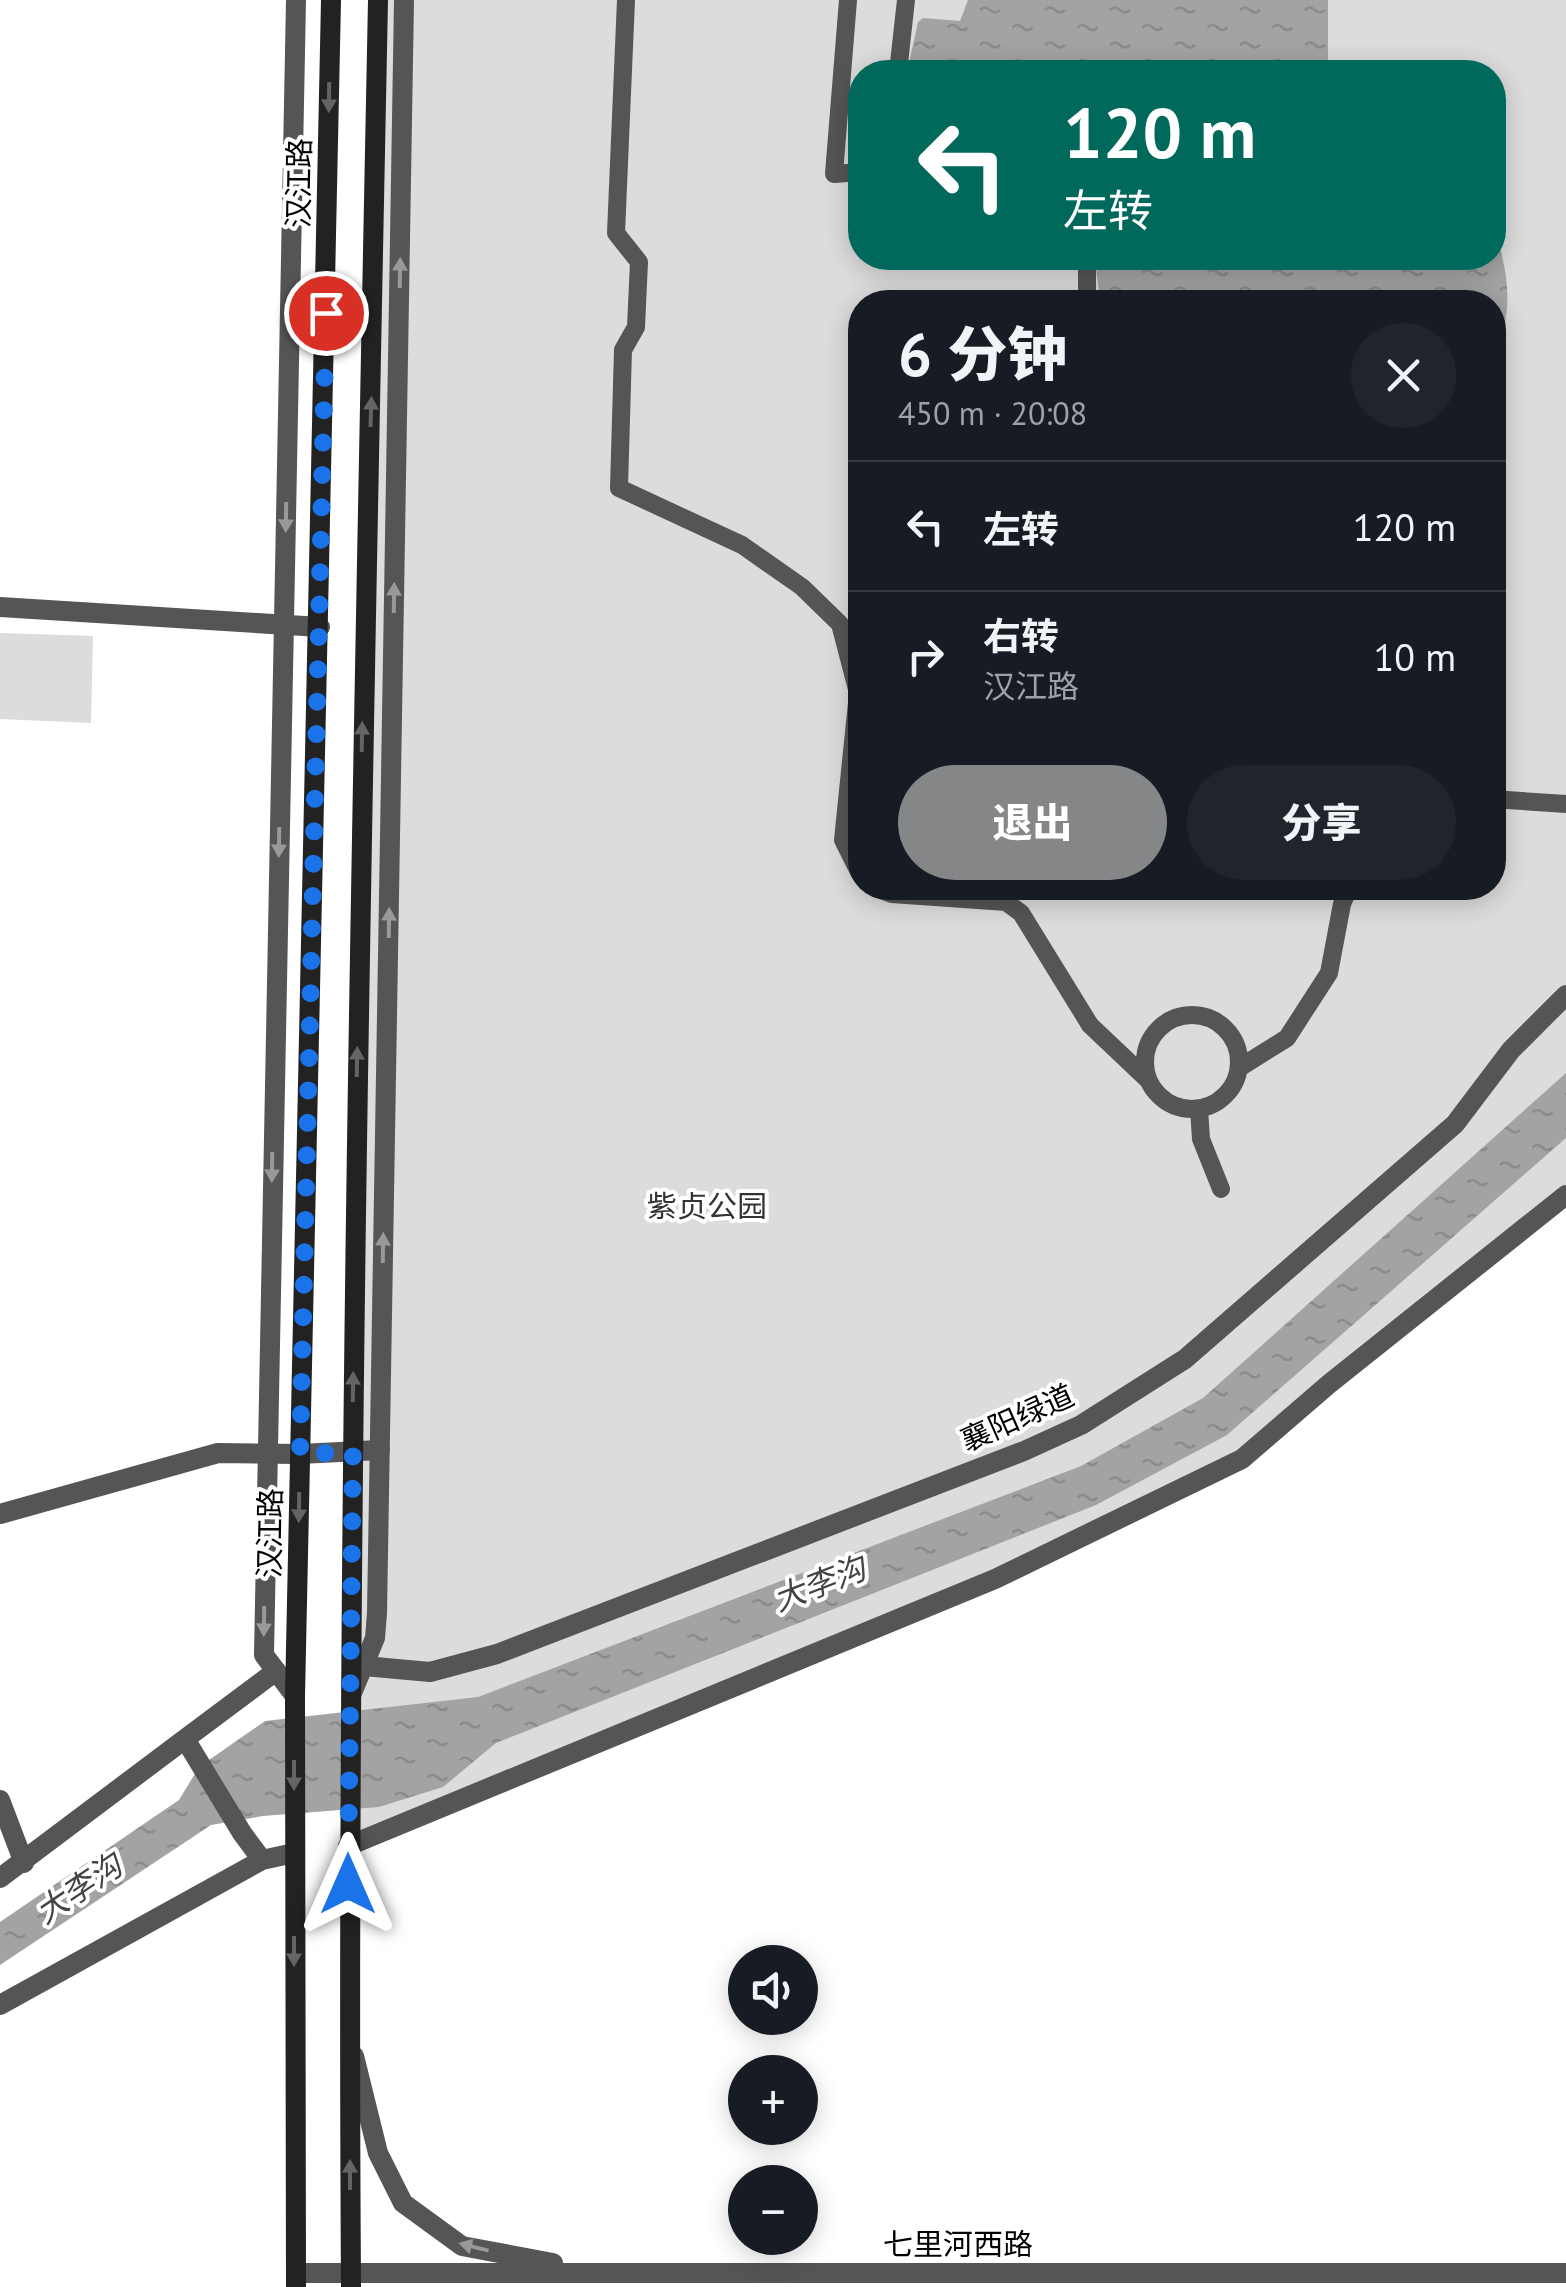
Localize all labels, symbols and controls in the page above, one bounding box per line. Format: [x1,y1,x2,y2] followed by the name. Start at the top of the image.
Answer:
[321,82,337,114] one-way arrow
[1063,87,1256,177] text: 120 m
[898,100,1028,230] icon: left
[278,138,318,228] street label: 汉江路
[1063,181,1153,239] text: 左转
[392,256,408,288] one-way arrow
[284,271,369,356] pin
[299,286,354,341] icon: arrive
[898,315,1067,393] text: 6 分钟
[1351,323,1456,428] button: close
[898,392,1087,434] text: 450 m · 20:08
[363,396,379,428] one-way arrow
[898,499,953,554] icon: left
[277,502,293,534] one-way arrow
[1353,502,1456,551] text: 120 m
[983,504,1059,553] text: 左转
[387,581,403,613] one-way arrow
[983,611,1059,660] text: 右转
[898,629,953,684] icon: right
[1374,632,1456,681] text: 10 m
[983,665,1079,707] text: 汉江路
[354,721,370,753] one-way arrow
[898,765,1167,880] button: 退出
[1187,765,1456,880] button: 分享
[271,827,287,859] one-way arrow
[381,906,397,938] one-way arrow
[349,1046,365,1078] one-way arrow
[264,1152,280,1184] one-way arrow
[647,1186,767,1225] park label: 紫贞公园
[375,1231,391,1263] one-way arrow
[345,1371,361,1402] one-way arrow
[954,1375,1080,1459] street label: 襄阳绿道
[249,1488,289,1578] street label: 汉江路
[291,1492,307,1524] one-way arrow
[767,1545,874,1620] water label: 大李沟
[256,1605,272,1637] one-way arrow
[286,1759,302,1791] one-way arrow
[296,1832,400,1936] position arrow
[26,1842,132,1932] water label: 大李沟
[287,1935,303,1967] one-way arrow
[728,1945,818,2255] map controls
[728,1945,818,2035] button: sound
[728,2055,818,2145] button: +
[342,2158,358,2190] one-way arrow
[728,2165,818,2255] button: −
[883,2224,1033,2263] street label: 七里河西路
[458,2239,489,2255] one-way arrow

